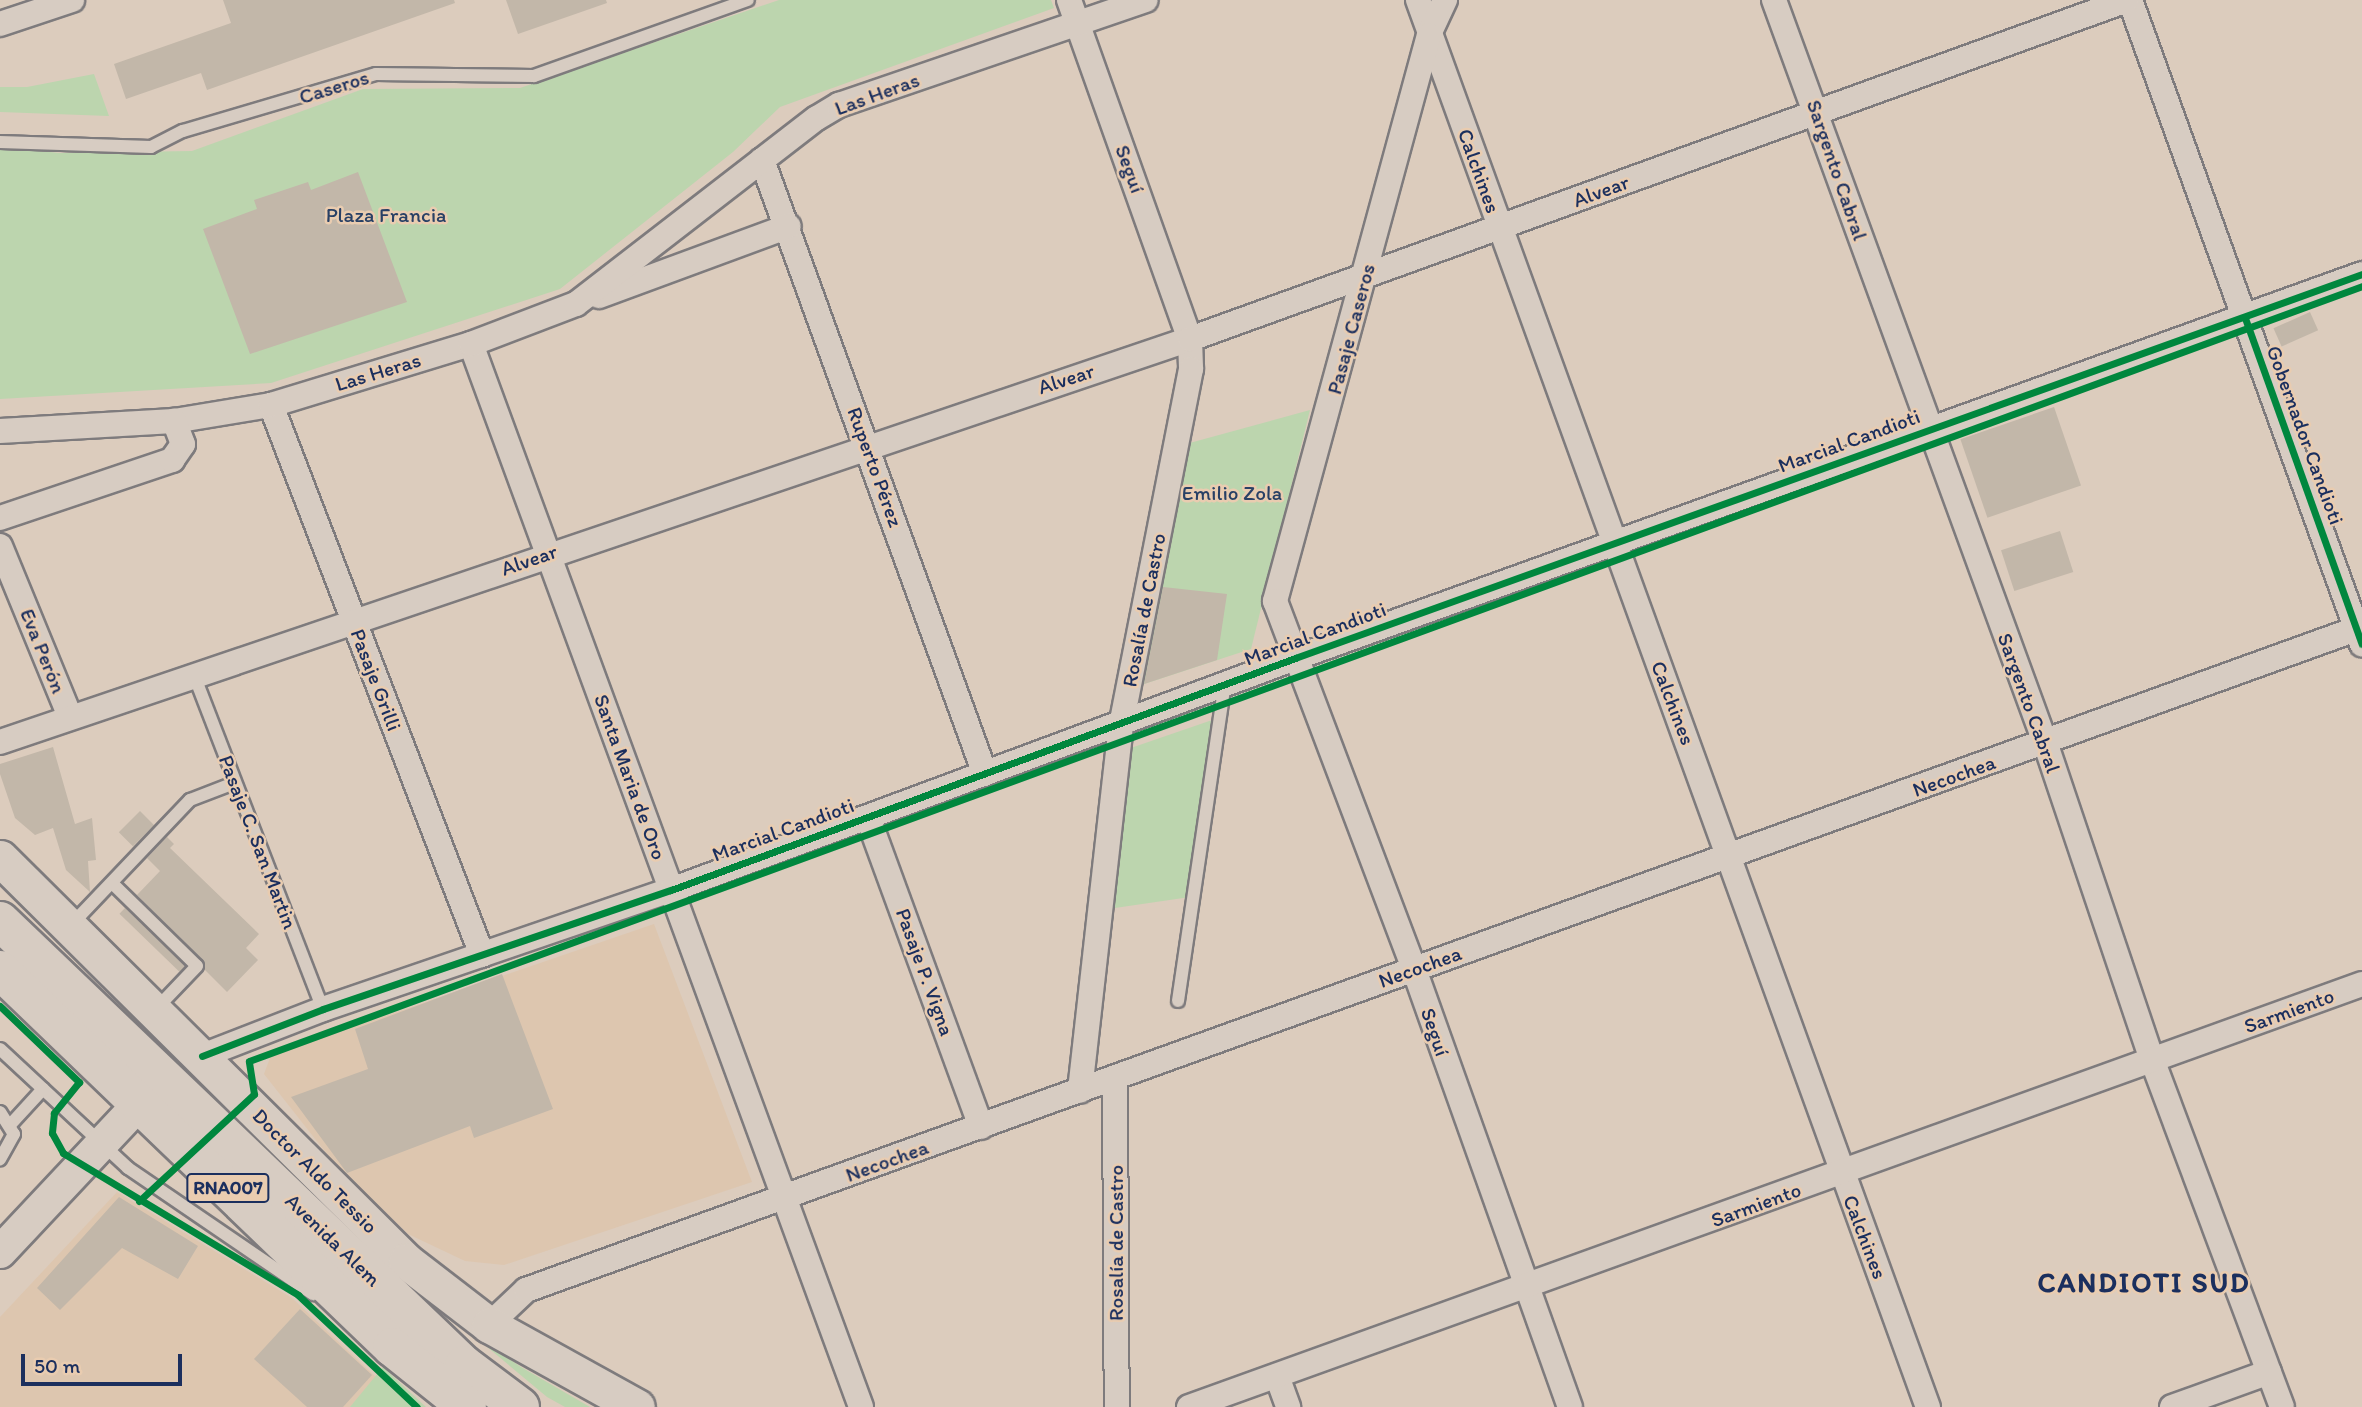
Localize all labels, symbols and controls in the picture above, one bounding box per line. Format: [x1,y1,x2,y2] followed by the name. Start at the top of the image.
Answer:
[296,64,372,110] street label: Caseros
[831,67,923,121] street label: Las Heras
[1801,97,1873,243] street label: Sargento Cabral
[1452,125,1506,217] street label: Calchines
[1110,141,1150,197] street label: Seguí
[1570,169,1632,213] street label: Alvear
[326,202,446,228] park label: Plaza Francia
[1322,261,1380,397] street label: Pasaje Caseros
[2261,342,2349,528] street label: Gobernador Candioti
[332,347,424,397] street label: Las Heras
[1035,358,1097,400] street label: Alvear
[842,404,908,530] street label: Ruperto Pérez
[1775,404,1923,478] street label: Marcial Candioti
[1182,480,1282,506] park label: Emilio Zola
[1117,531,1171,689] street label: Rosalía de Castro
[498,539,560,581] street label: Alvear
[1241,597,1389,671] street label: Marcial Candioti
[15,605,71,697] street label: Eva Perón
[345,625,407,735] street label: Pasaje Grilli
[1992,630,2066,776] street label: Sargento Cabral
[1646,657,1700,749] street label: Calchines
[588,691,672,863] street label: Santa Maria de Oro
[1909,749,1999,803] street label: Necochea
[213,751,303,933] street label: Pasaje C. San Martin
[709,793,857,867] street label: Marcial Candioti
[890,905,960,1039] street label: Pasaje P. Vigna
[1375,940,1465,994] street label: Necochea
[2241,983,2337,1039] street label: Sarmiento
[1415,1005,1455,1059] street label: Seguí
[247,1103,383,1239] street label: Doctor Aldo Tessio
[842,1134,932,1188] street label: Necochea
[1103,1165,1129,1321] street label: Rosalía de Castro
[186,1172,270,1204] road number: RNA007
[1708,1177,1804,1233] street label: Sarmiento
[280,1188,386,1292] street label: Avenida Alem
[1838,1191,1892,1283] street label: Calchines
[2041,1265,2247,1299] district label: CANDIOTI SUD
[24,1340,186,1384] scale bar
[34,1353,80,1378] text: 50 m

